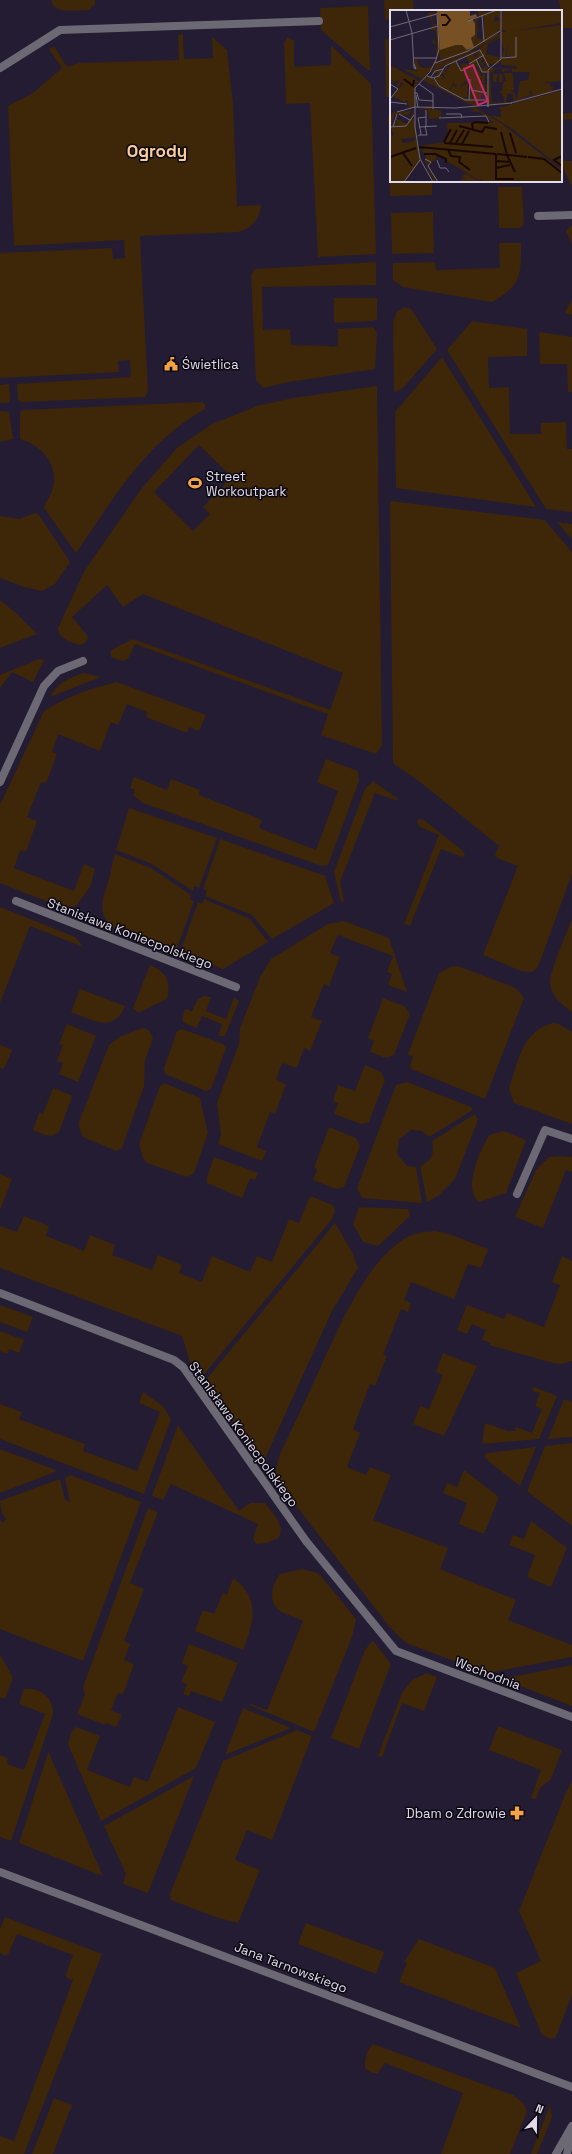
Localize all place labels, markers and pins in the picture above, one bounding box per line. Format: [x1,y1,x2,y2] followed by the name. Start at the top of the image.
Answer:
[163,356,179,372] public building icon: Świetlica
[182,356,239,373] place label: Świetlica
[206,468,287,500] place label: Street Workoutpark
[187,475,203,491] sports icon: Street Workoutpark
[406,1805,506,1822] place label: Dbam o Zdrowie
[509,1805,525,1821] pharmacy icon: Dbam o Zdrowie

